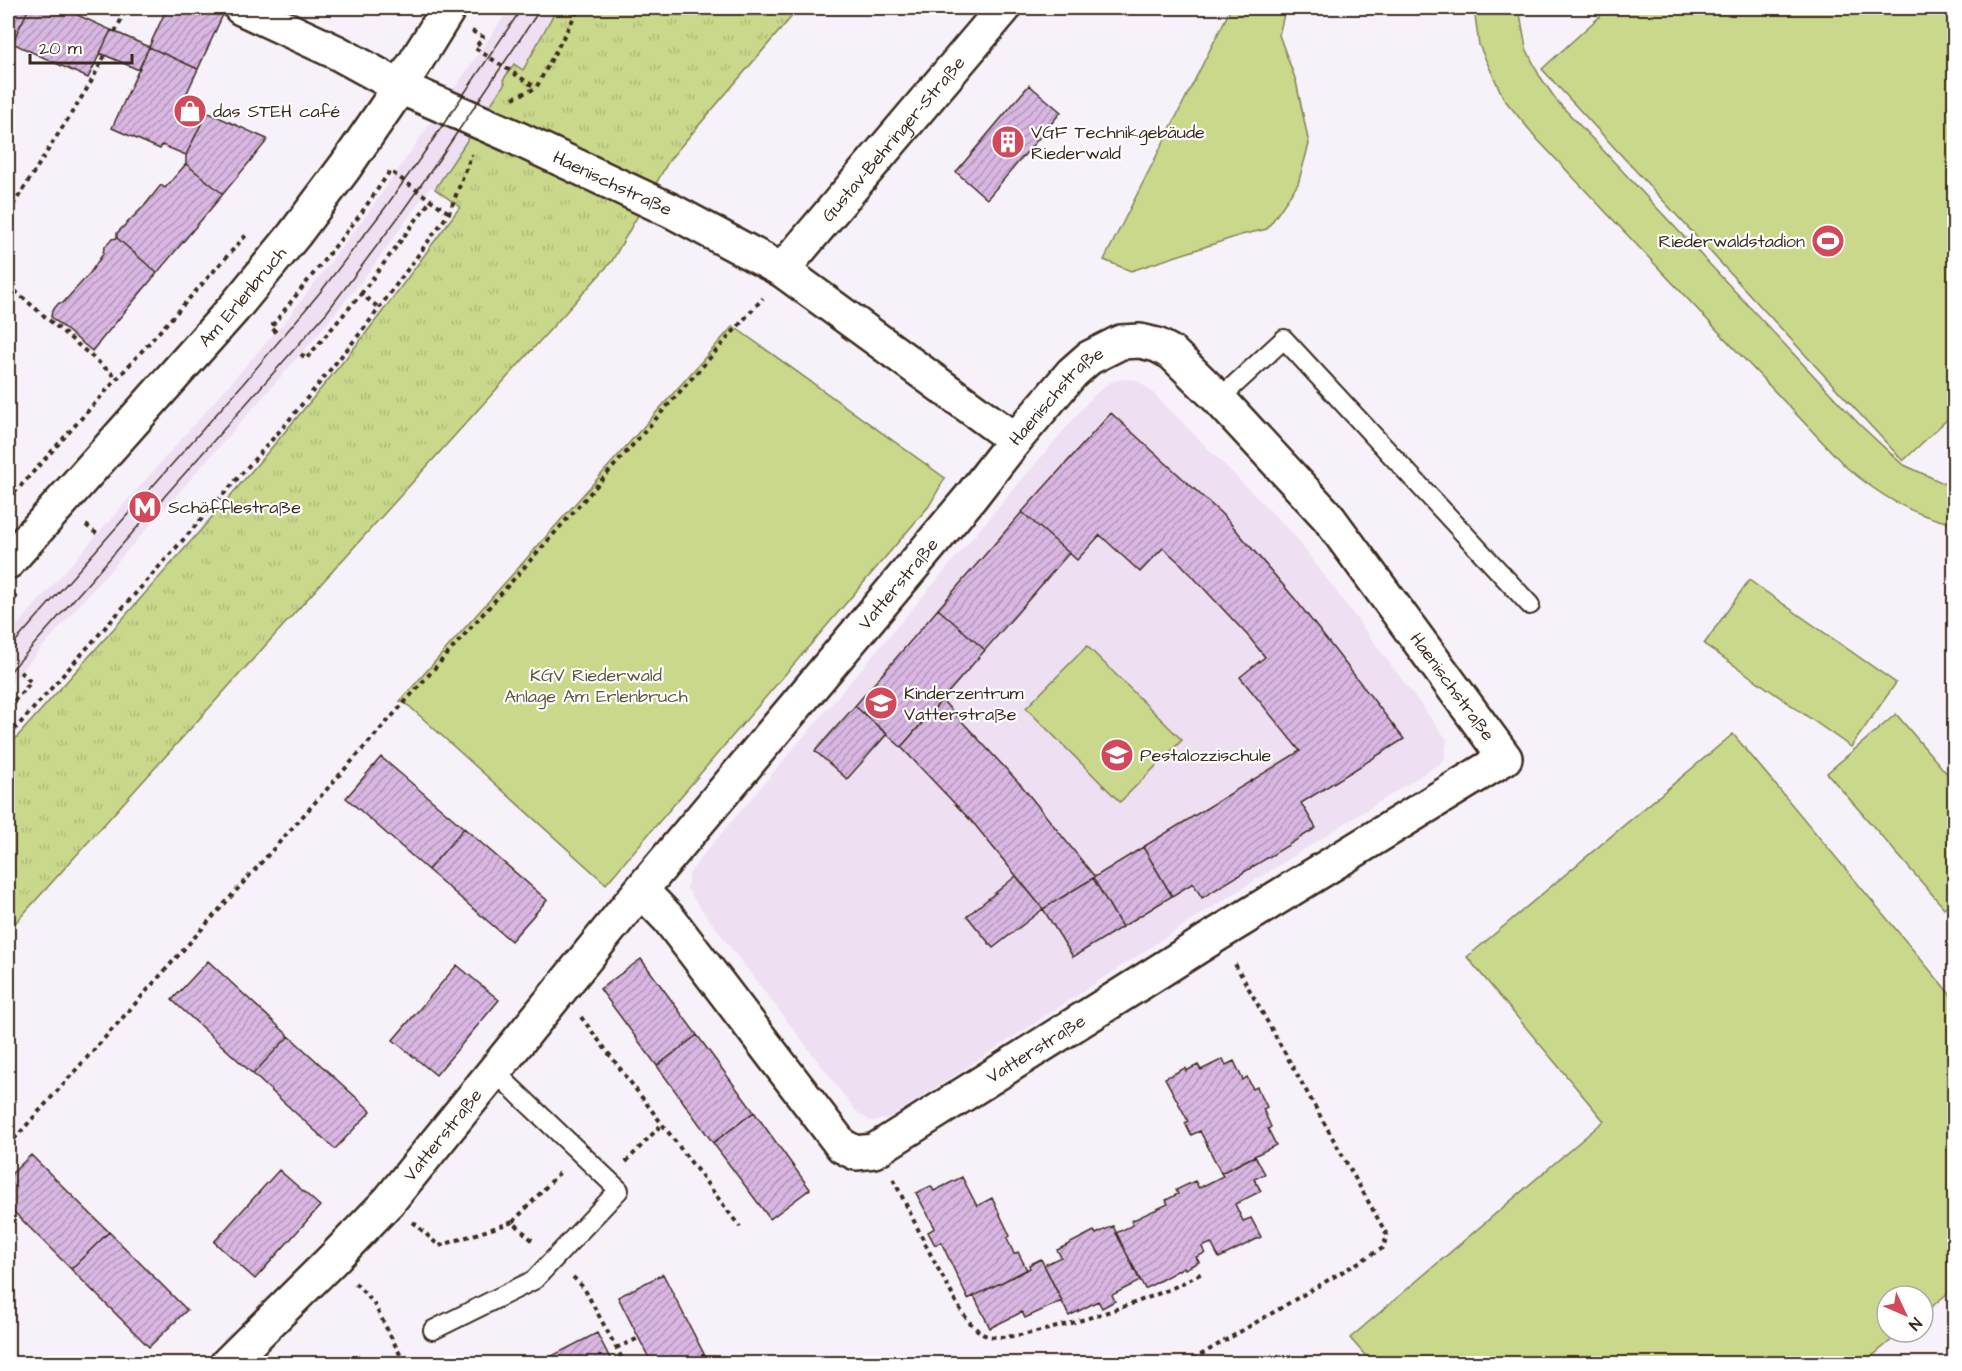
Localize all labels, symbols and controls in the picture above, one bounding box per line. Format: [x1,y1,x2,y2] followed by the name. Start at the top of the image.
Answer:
[30,27,132,65] scale bar
[39,36,82,61] text: 20 m
[816,50,971,227] street label: Gustav-Behringer-Straße
[172,93,208,129] shop icon: das STEH café
[213,99,340,124] place label: das STEH café
[1031,120,1205,166] place label: VGF Technikgebäude Riederwald
[990,124,1026,160] building icon: VGF Technikgebäude Riederwald
[549,144,676,222] street label: Haenischstraße
[1810,223,1846,259] sports icon: Riederwaldstadion
[1658,229,1805,254] place label: Riederwaldstadion
[193,241,292,352] street label: Am Erlenbruch
[1003,340,1108,451] street label: Haenischstraße
[127,489,163,525] metro station icon: Schäfflestraße
[168,495,301,520] place label: Schäfflestraße
[852,532,944,635] street label: Vatterstraße
[1404,627,1501,746] street label: Haenischstraße
[504,663,688,710] park label: KGV Riederwald Anlage Am Erlenbruch
[904,681,1024,727] place label: Kinderzentrum Vatterstraße
[863,685,899,721] school or university icon: Kinderzentrum Vatterstraße
[1099,737,1135,773] school or university icon: Pestalozzischule
[1140,743,1272,768] place label: Pestalozzischule
[982,1008,1091,1089] street label: Vatterstraße
[397,1083,488,1186] street label: Vatterstraße
[1875,1284,1935,1344] north arrow
[1904,1312,1926,1335] text: N

